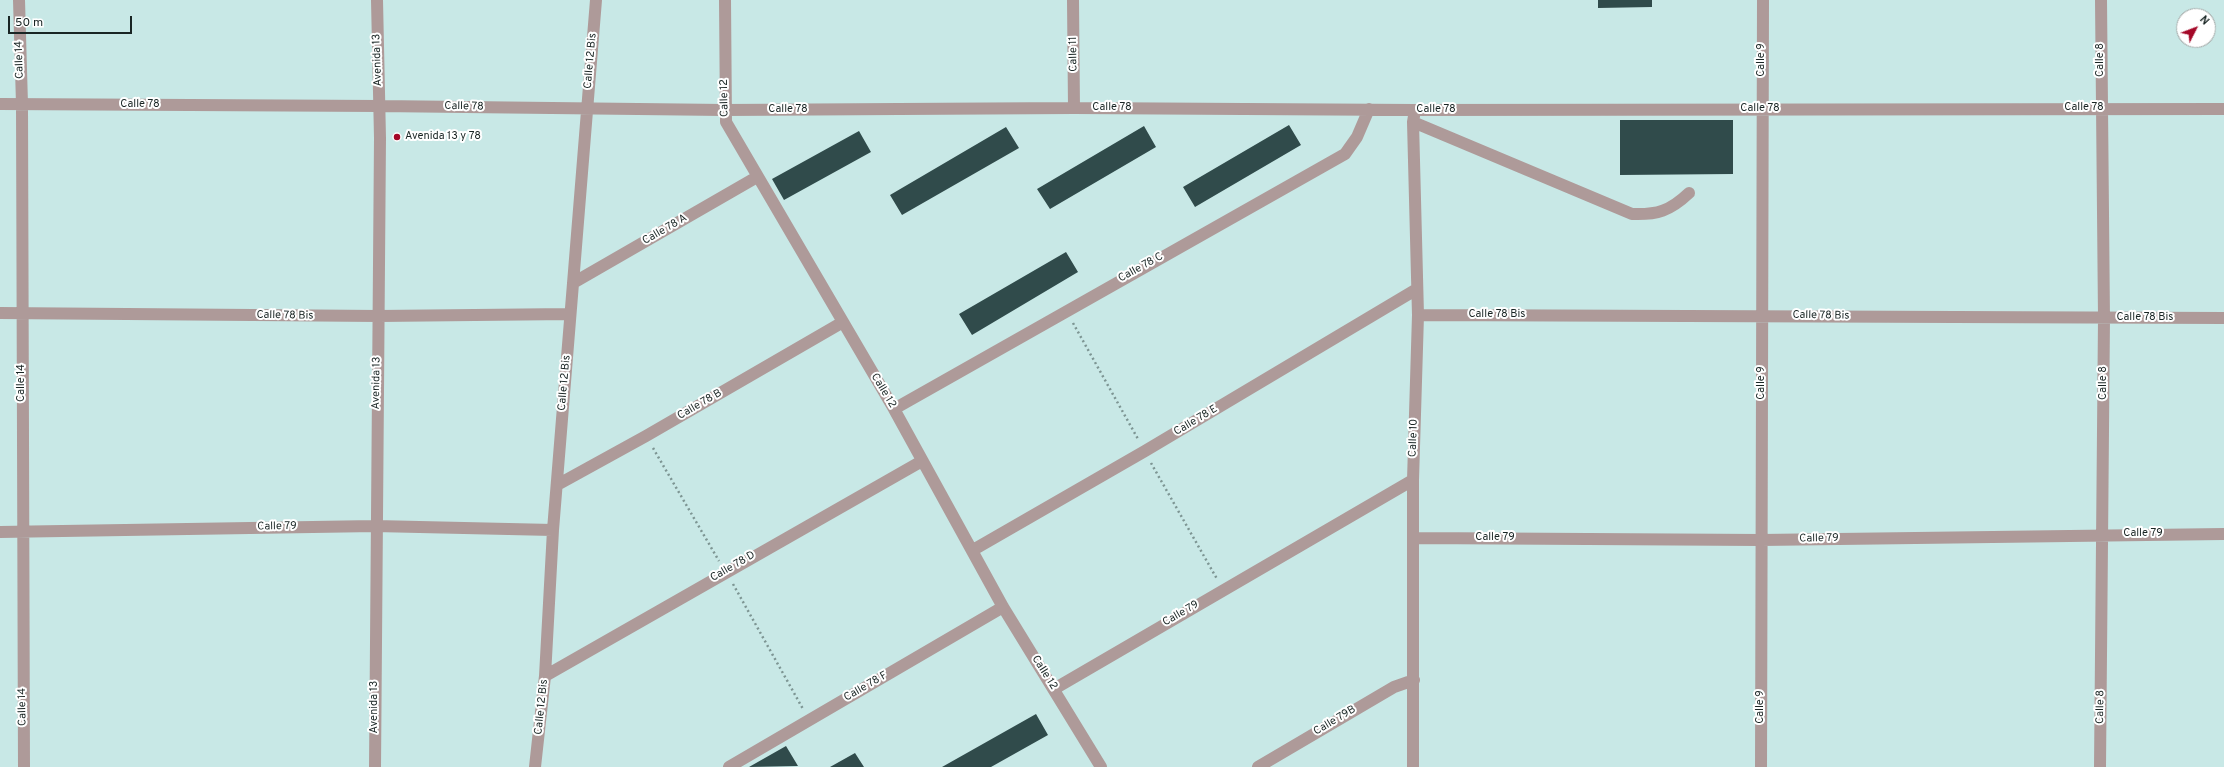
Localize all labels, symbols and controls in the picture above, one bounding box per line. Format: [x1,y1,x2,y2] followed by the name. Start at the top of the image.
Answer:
[10,8,134,34] scale bar
[2176,8,2216,48] north arrow
[2196,13,2212,28] text: N
[15,15,43,31] text: 50 m
[370,33,386,87] street label: Avenida 13
[582,33,600,89] street label: Calle 12 Bis
[1067,36,1081,72] street label: Calle 11
[13,41,27,79] street label: Calle 14
[1755,43,1769,77] street label: Calle 9
[2094,43,2108,77] street label: Calle 8
[718,79,732,117] street label: Calle 12
[120,98,160,112] street label: Calle 78
[444,100,484,114] street label: Calle 78
[1092,101,1132,115] street label: Calle 78
[2064,101,2104,115] street label: Calle 78
[1740,102,1780,116] street label: Calle 78
[768,103,808,117] street label: Calle 78
[1416,103,1456,117] street label: Calle 78
[405,130,481,144] place label: Avenida 13 y 78
[392,132,402,142] marker: Avenida 13 y 78
[640,212,690,248] street label: Calle 78 A
[1116,250,1166,286] street label: Calle 78 C
[1468,308,1526,322] street label: Calle 78 Bis
[256,309,314,323] street label: Calle 78 Bis
[1792,309,1850,323] street label: Calle 78 Bis
[2116,311,2174,325] street label: Calle 78 Bis
[556,355,574,411] street label: Calle 12 Bis
[370,356,384,410] street label: Avenida 13
[15,364,29,402] street label: Calle 14
[1755,366,1769,400] street label: Calle 9
[2097,366,2111,400] street label: Calle 8
[868,371,898,411] street label: Calle 12
[675,387,725,423] street label: Calle 78 B
[1172,403,1220,439] street label: Calle 78 E
[1407,419,1421,457] street label: Calle 10
[257,520,297,534] street label: Calle 79
[2123,527,2163,541] street label: Calle 79
[1475,531,1515,545] street label: Calle 79
[1799,532,1839,546] street label: Calle 79
[708,549,758,585] street label: Calle 78 D
[1161,598,1201,630] street label: Calle 79
[1028,653,1060,693] street label: Calle 12
[842,669,890,705] street label: Calle 78 F
[533,679,551,735] street label: Calle 12 Bis
[368,681,382,733] street label: Avenida 13
[16,688,30,726] street label: Calle 14
[1754,690,1768,724] street label: Calle 9
[2094,690,2108,724] street label: Calle 8
[1312,703,1358,739] street label: Calle 79B

